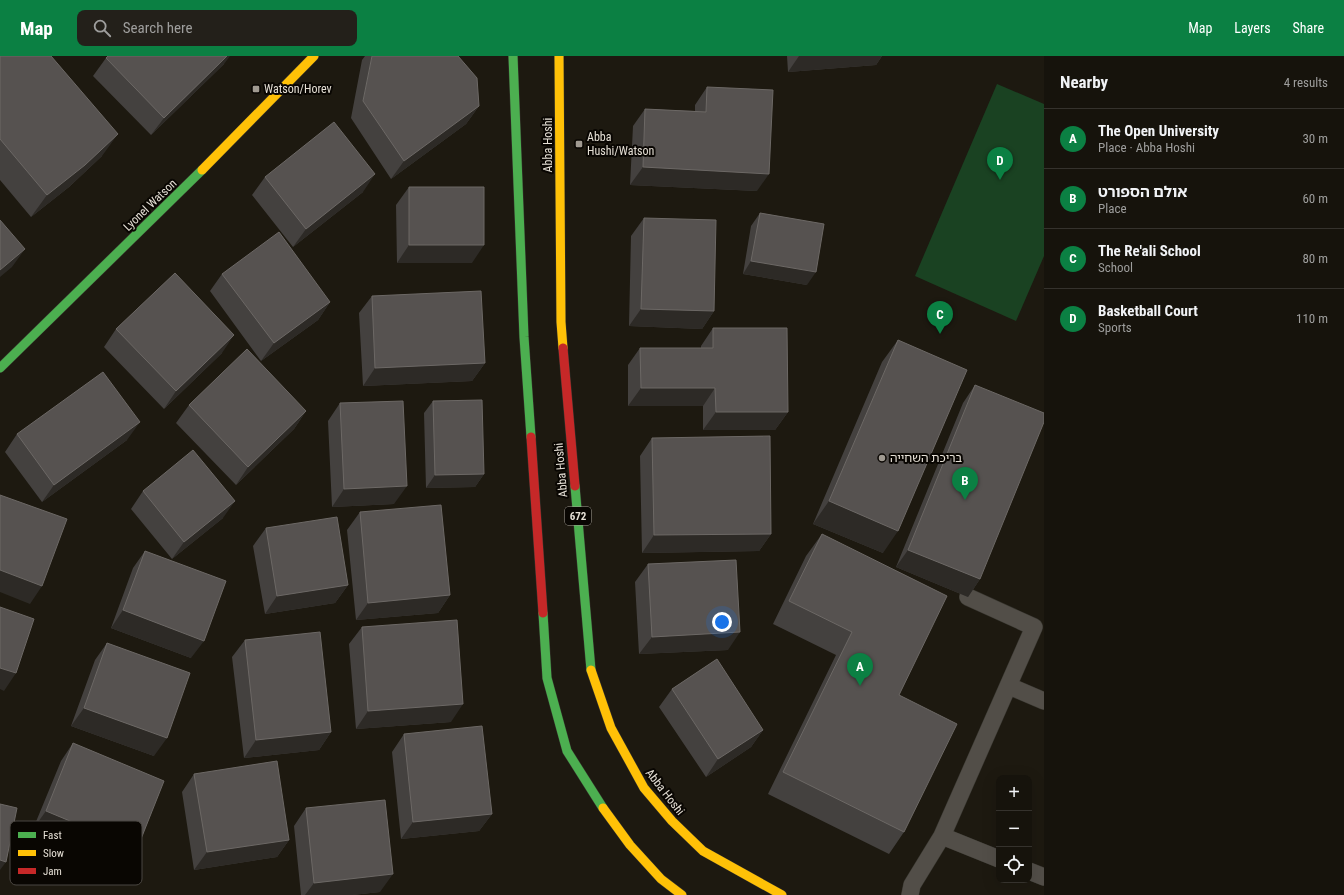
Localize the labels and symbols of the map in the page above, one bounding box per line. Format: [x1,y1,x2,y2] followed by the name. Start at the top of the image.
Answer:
[264,82,332,96] place label: Watson/Horev
[251,84,261,94] marker: Watson/Horev
[541,118,555,172] street label: Abba Hoshi
[587,130,654,158] place label: Abba Hushi/Watson
[574,139,584,149] marker: Abba Hushi/Watson
[987,147,1013,180] pin: D
[121,176,180,234] street label: Lyonel Watson
[927,301,953,334] pin: C
[552,442,570,498] street label: Abba Hoshi
[890,451,962,465] place label: בריכת השחייה
[877,453,887,463] marker: בריכת השחייה
[952,467,978,500] pin: B
[565,507,591,525] road number: 672
[712,612,732,632] your location
[847,653,873,686] pin: A
[643,766,687,818] street label: Abba Hoshi
[10,821,142,885] legend
[43,829,62,842] text: Fast
[43,847,64,860] text: Slow
[43,865,62,878] text: Jam

